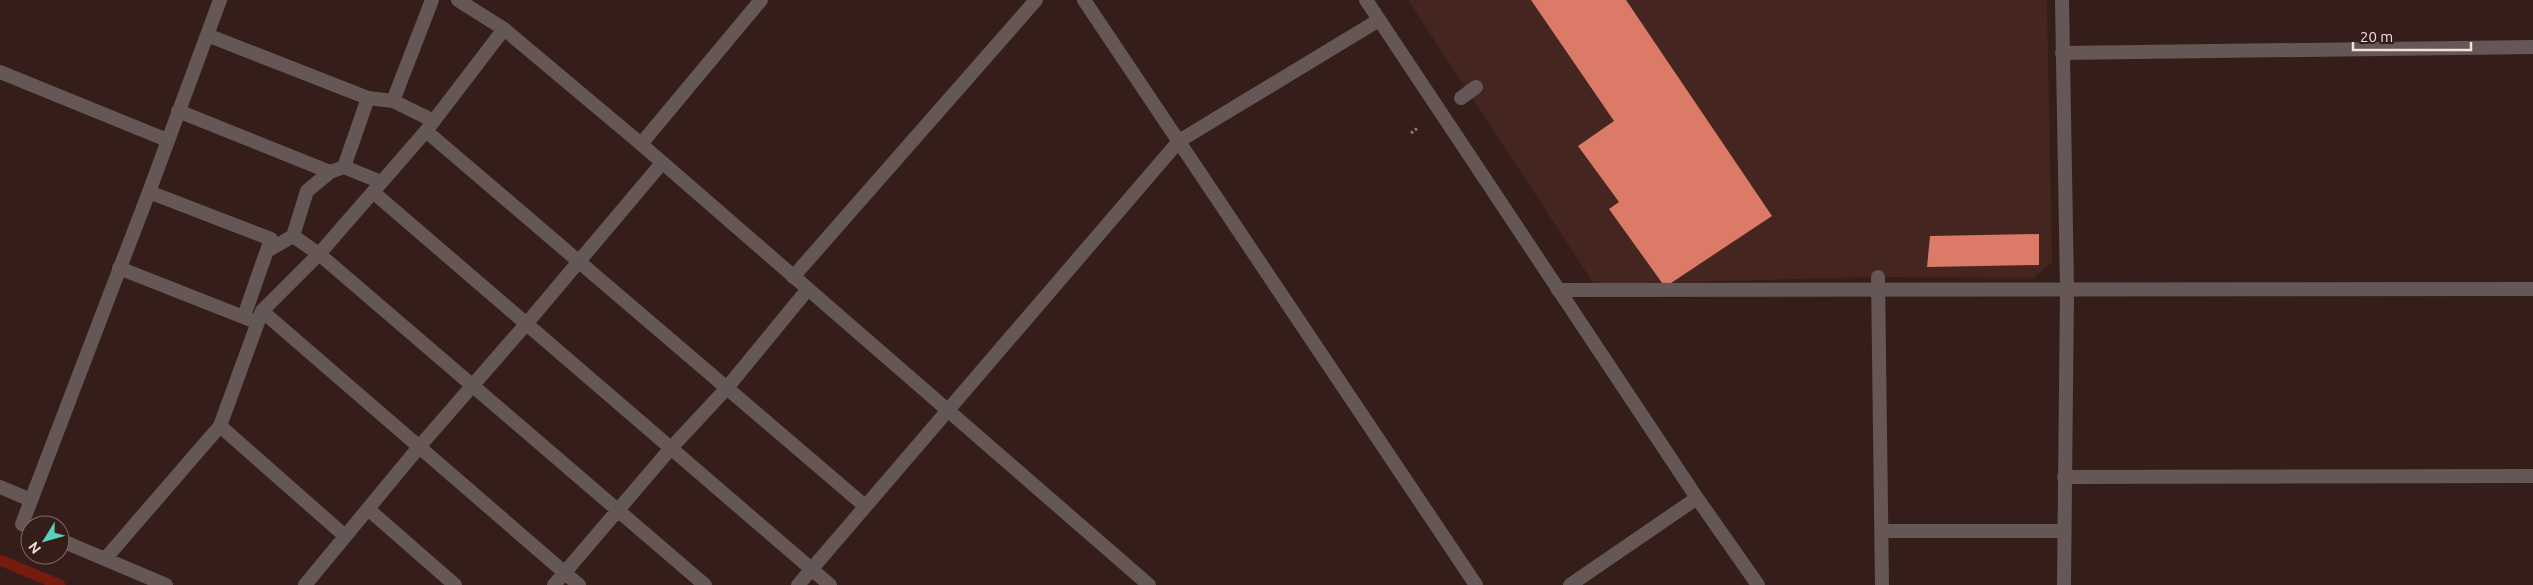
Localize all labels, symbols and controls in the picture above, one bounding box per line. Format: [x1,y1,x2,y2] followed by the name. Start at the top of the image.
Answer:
[2353,20,2470,52] scale bar
[2360,28,2393,45] text: 20 m
[20,515,70,565] north arrow
[25,539,44,557] text: N

